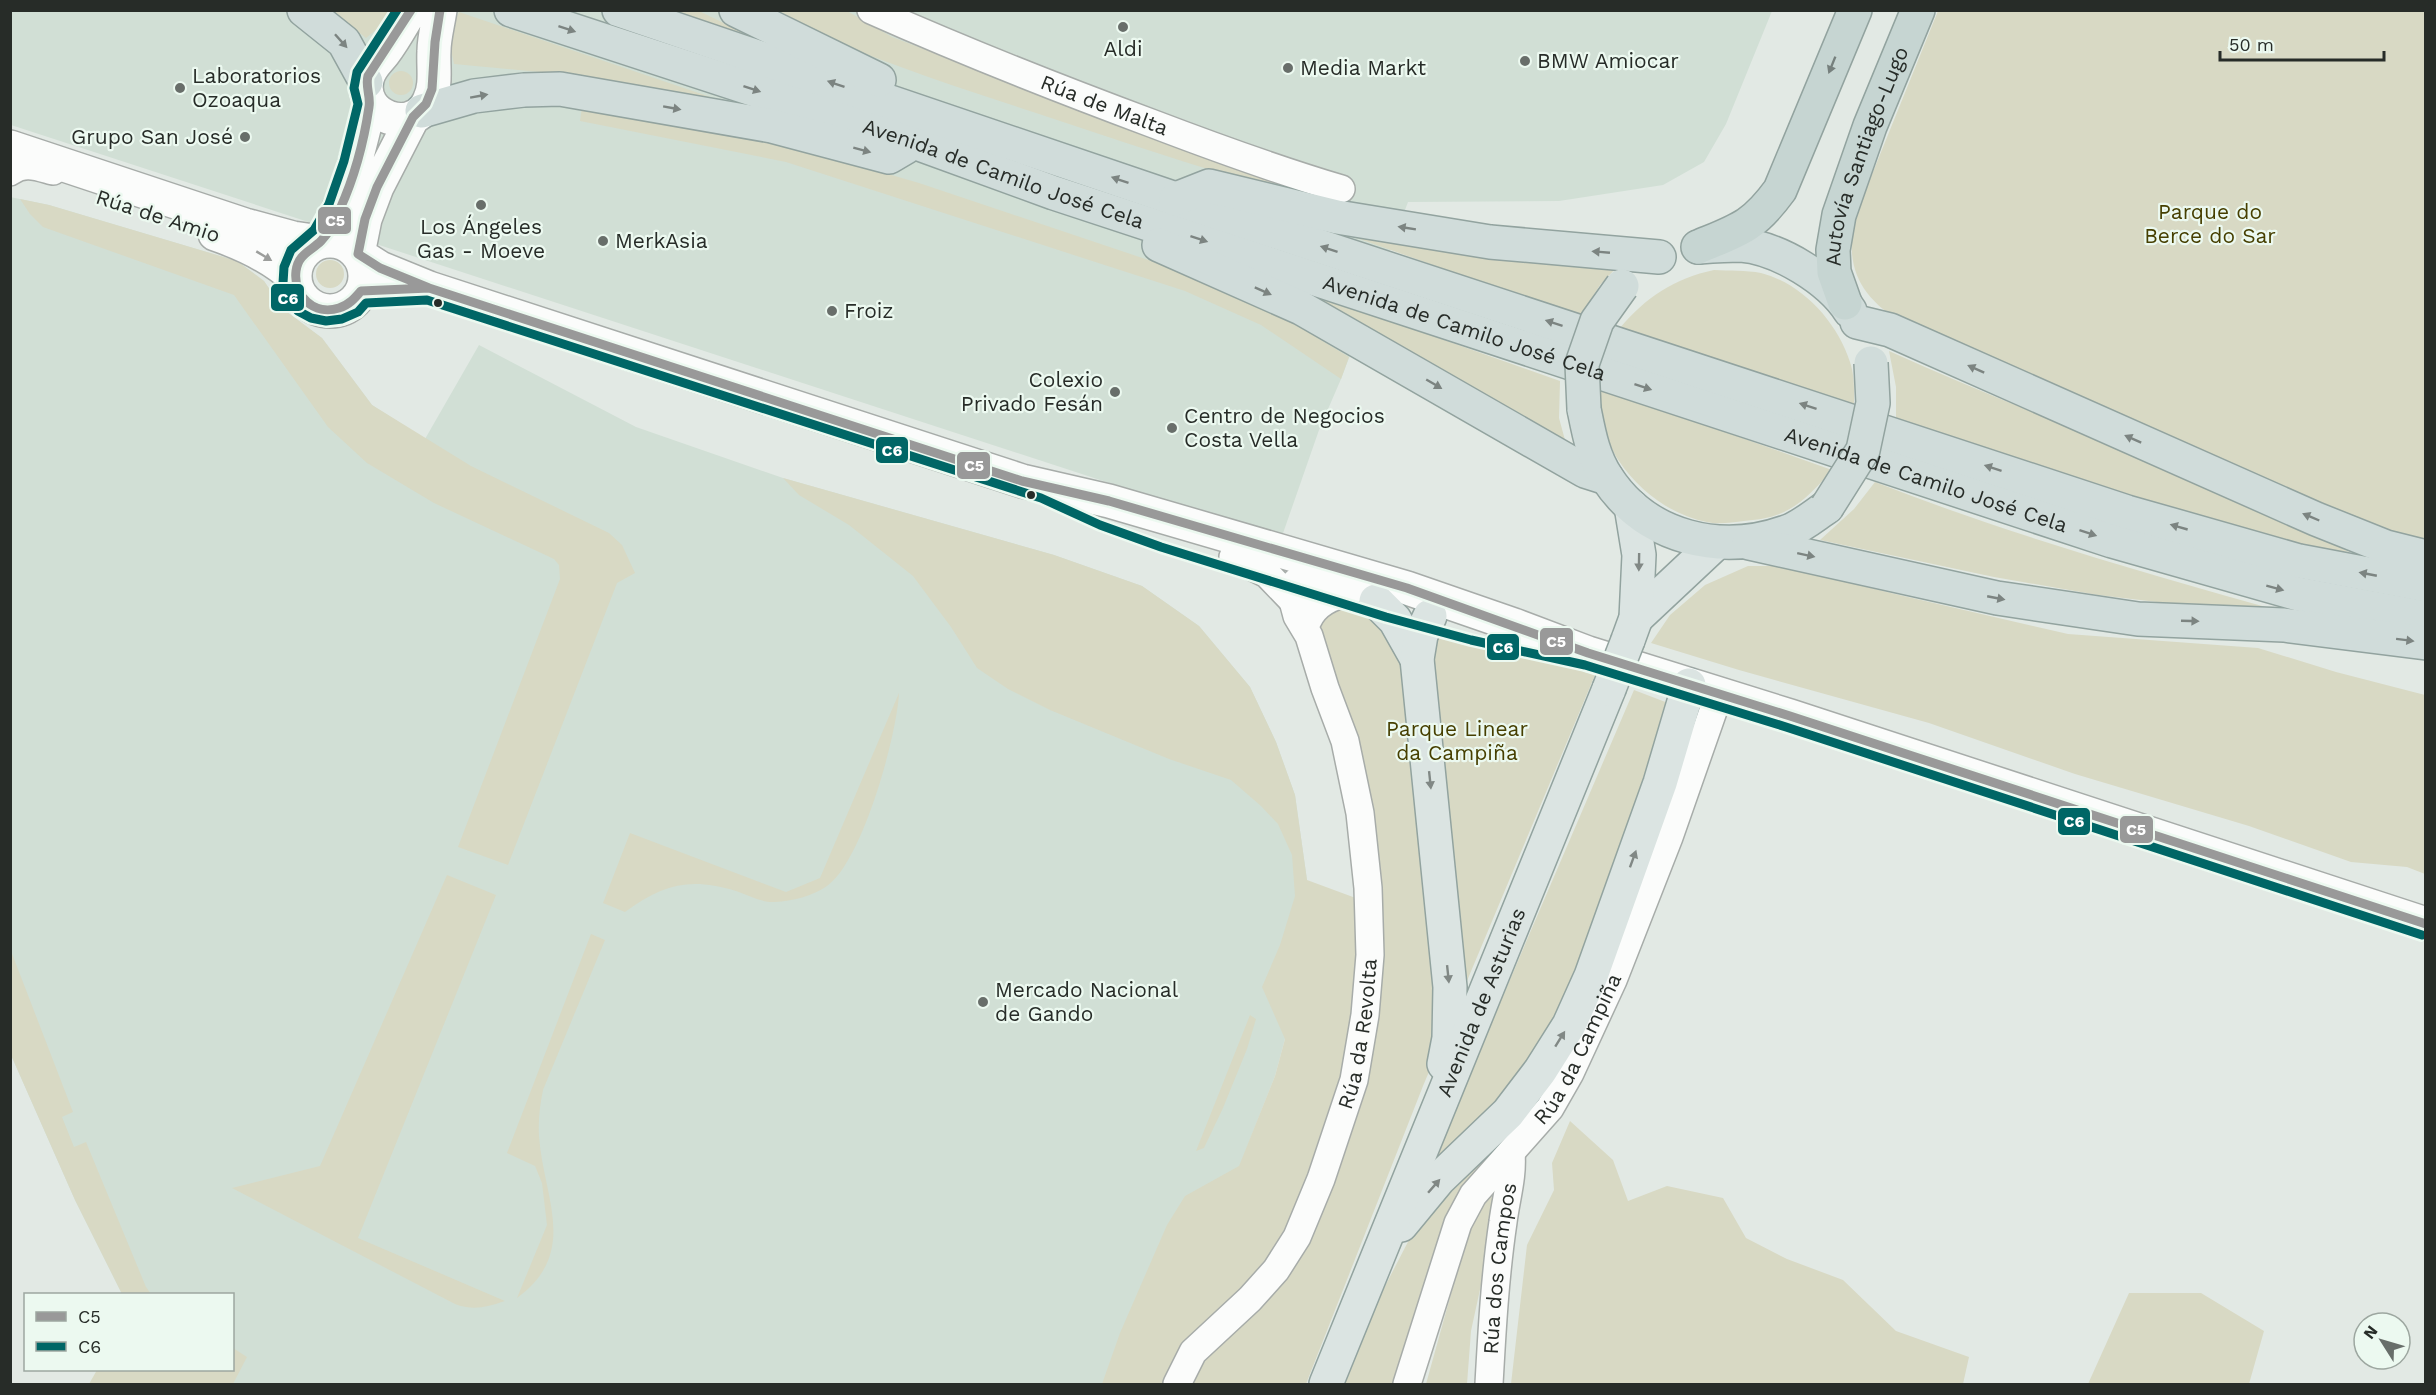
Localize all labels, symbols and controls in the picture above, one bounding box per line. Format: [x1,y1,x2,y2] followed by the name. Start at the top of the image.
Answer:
[1116,20,1130,34] marker: Aldi
[558,24,576,34] one-way arrow
[2220,24,2384,62] scale bar
[334,33,347,48] one-way arrow
[2229,34,2274,55] text: 50 m
[1103,36,1143,61] place label: Aldi
[1820,43,1914,267] street label: Autovía Santiago-Lugo
[1537,48,1679,73] place label: BMW Amiocar
[1518,54,1532,68] marker: BMW Amiocar
[1300,55,1426,80] place label: Media Markt
[1827,56,1837,74] one-way arrow
[1281,61,1295,75] marker: Media Markt
[192,63,321,112] place label: Laboratorios Ozoaqua
[1037,69,1172,140] street label: Rúa de Malta
[827,78,845,88] one-way arrow
[173,81,187,95] marker: Laboratorios Ozoaqua
[743,85,761,95] one-way arrow
[469,91,488,100] one-way arrow
[662,104,681,113] one-way arrow
[860,113,1147,234] street label: Avenida de Camilo José Cela
[71,124,233,149] place label: Grupo San José
[238,130,252,144] marker: Grupo San José
[853,146,871,155] one-way arrow
[1111,175,1129,184] one-way arrow
[93,184,223,247] street label: Rúa de Amio
[474,198,488,212] marker: Los Ángeles Gas - Moeve
[2144,199,2276,248] park label: Parque do Berce do Sar
[317,206,352,235] line badge: C5
[325,211,345,230] text: C5
[417,214,545,263] place label: Los Ángeles Gas - Moeve
[1398,223,1417,232] one-way arrow
[615,228,708,253] place label: MerkAsia
[596,234,610,248] marker: MerkAsia
[1190,235,1208,244] one-way arrow
[1320,244,1338,253] one-way arrow
[1591,247,1610,256] one-way arrow
[256,251,272,262] one-way arrow
[1320,269,1609,386] street label: Avenida de Camilo José Cela
[270,283,305,312] line badge: C6
[1254,287,1271,296] one-way arrow
[278,289,299,308] text: C6
[432,297,444,309] unlabelled marker
[844,298,894,323] place label: Froiz
[825,304,839,318] marker: Froiz
[1545,317,1563,327] one-way arrow
[1966,364,1984,374] one-way arrow
[961,367,1103,416] place label: Colexio Privado Fesán
[1426,379,1443,389] one-way arrow
[1634,382,1652,392] one-way arrow
[1108,385,1122,399] marker: Colexio Privado Fesán
[1799,401,1817,411] one-way arrow
[1184,403,1385,452] place label: Centro de Negocios Costa Vella
[1165,421,1179,435] marker: Centro de Negocios Costa Vella
[1782,421,2071,538] street label: Avenida de Camilo José Cela
[2124,434,2141,443] one-way arrow
[875,436,909,464] line badge: C6
[882,441,903,460] text: C6
[956,451,991,480] line badge: C5
[964,456,984,475] text: C5
[1984,462,2002,472] one-way arrow
[1025,489,1037,501] unlabelled marker
[2302,512,2320,522] one-way arrow
[2170,522,2188,531] one-way arrow
[2079,529,2097,538] one-way arrow
[1797,551,1816,560] one-way arrow
[1634,553,1644,572] one-way arrow
[2358,569,2377,578] one-way arrow
[2266,584,2284,594] one-way arrow
[1987,594,2006,603] one-way arrow
[2180,616,2199,625] one-way arrow
[1539,627,1574,656] line badge: C5
[1546,632,1566,651] text: C5
[1486,633,1520,661] line badge: C6
[2395,636,2414,645] one-way arrow
[1493,638,1514,657] text: C6
[1386,716,1528,765] park label: Parque Linear da Campiña
[1425,770,1435,789] one-way arrow
[2057,807,2091,836] line badge: C6
[2064,812,2085,831] text: C6
[2119,815,2154,844] line badge: C5
[2126,820,2146,839] text: C5
[1628,850,1638,868] one-way arrow
[1431,904,1531,1100] street label: Avenida de Asturias
[1332,957,1382,1112] street label: Rúa da Revolta
[1443,964,1453,983] one-way arrow
[1528,969,1626,1130] street label: Rúa da Campiña
[995,977,1179,1026] place label: Mercado Nacional de Gando
[976,995,990,1009] marker: Mercado Nacional de Gando
[1555,1031,1566,1047] one-way arrow
[1427,1178,1440,1194] one-way arrow
[1478,1181,1521,1355] street label: Rúa dos Campos
[24,1293,234,1371] legend
[78,1306,101,1327] text: C5
[2352,1311,2412,1371] north arrow
[2359,1322,2382,1343] text: N
[78,1336,101,1357] text: C6

